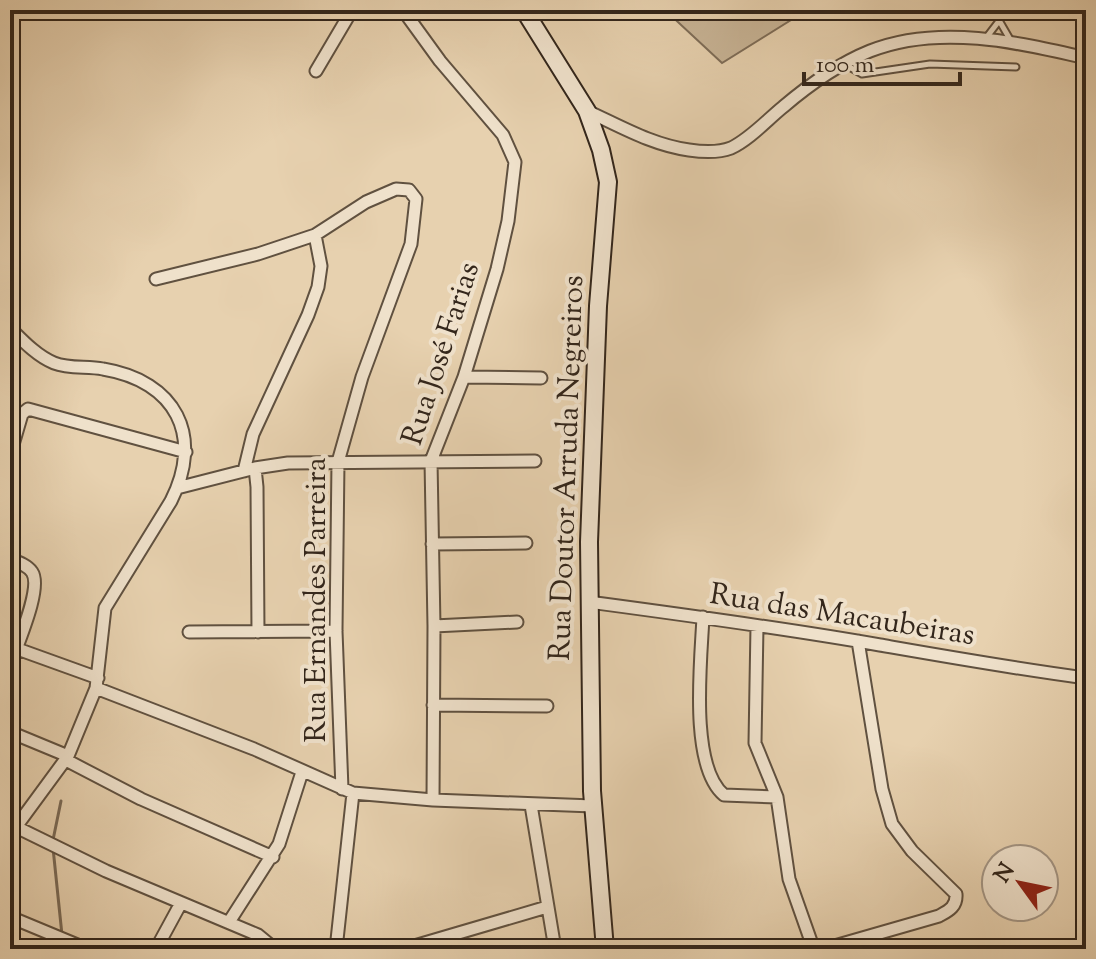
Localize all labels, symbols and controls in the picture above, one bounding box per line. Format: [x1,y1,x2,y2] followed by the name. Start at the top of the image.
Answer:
[804,36,960,86] scale bar
[816,49,874,83] text: 100 m
[392,257,492,451] street label: Rua José Farias
[540,274,596,662] street label: Rua Doutor Arruda Negreiros
[296,457,339,743] street label: Rua Ernandes Parreira
[706,574,978,658] street label: Rua das Macaubeiras
[980,843,1060,923] north arrow
[988,857,1024,890] text: N

